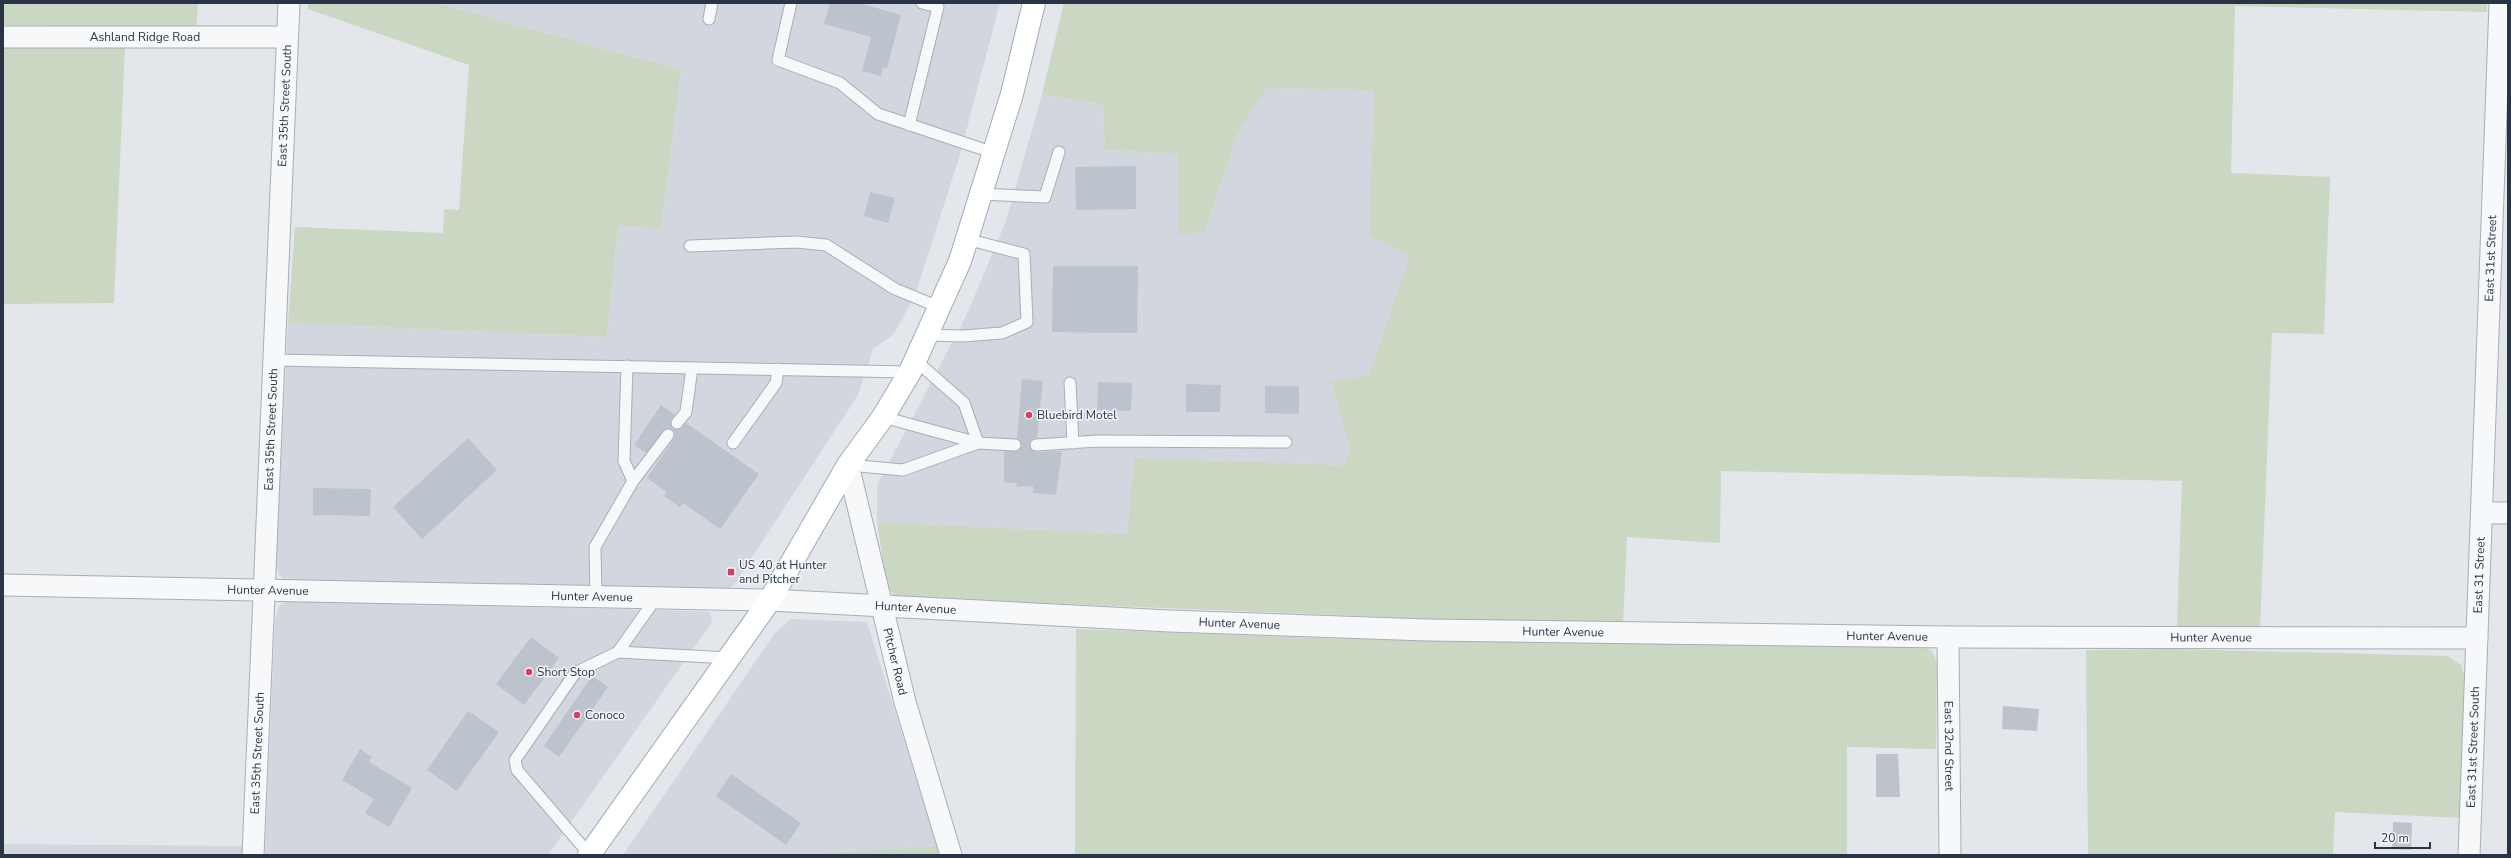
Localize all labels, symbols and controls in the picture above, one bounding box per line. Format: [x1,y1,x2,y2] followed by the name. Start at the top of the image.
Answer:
[90,29,200,45] street label: Ashland Ridge Road
[274,44,295,167] street label: East 35th Street South
[2481,214,2500,302] street label: East 31st Street
[260,368,282,491] street label: East 35th Street South
[1037,407,1117,423] place label: Bluebird Motel
[1024,410,1034,420] marker: Bluebird Motel
[2470,536,2489,614] street label: East 31 Street
[739,557,828,587] place label: US 40 at Hunter and Pitcher
[726,567,736,577] marker: US 40 at Hunter and Pitcher
[227,581,309,599] street label: Hunter Avenue
[551,588,633,605] street label: Hunter Avenue
[875,598,957,618] street label: Hunter Avenue
[1198,614,1280,633] street label: Hunter Avenue
[1522,623,1604,640] street label: Hunter Avenue
[879,626,911,697] street label: Pitcher Road
[1846,628,1928,645] street label: Hunter Avenue
[2170,629,2252,646] street label: Hunter Avenue
[537,664,595,680] place label: Short Stop
[524,667,534,677] marker: Short Stop
[2463,686,2483,808] street label: East 31st Street South
[247,692,268,815] street label: East 35th Street South
[1941,701,1957,792] street label: East 32nd Street
[585,707,625,723] place label: Conoco
[572,710,582,720] marker: Conoco
[2375,824,2430,850] scale bar
[2381,830,2409,846] text: 20 m

